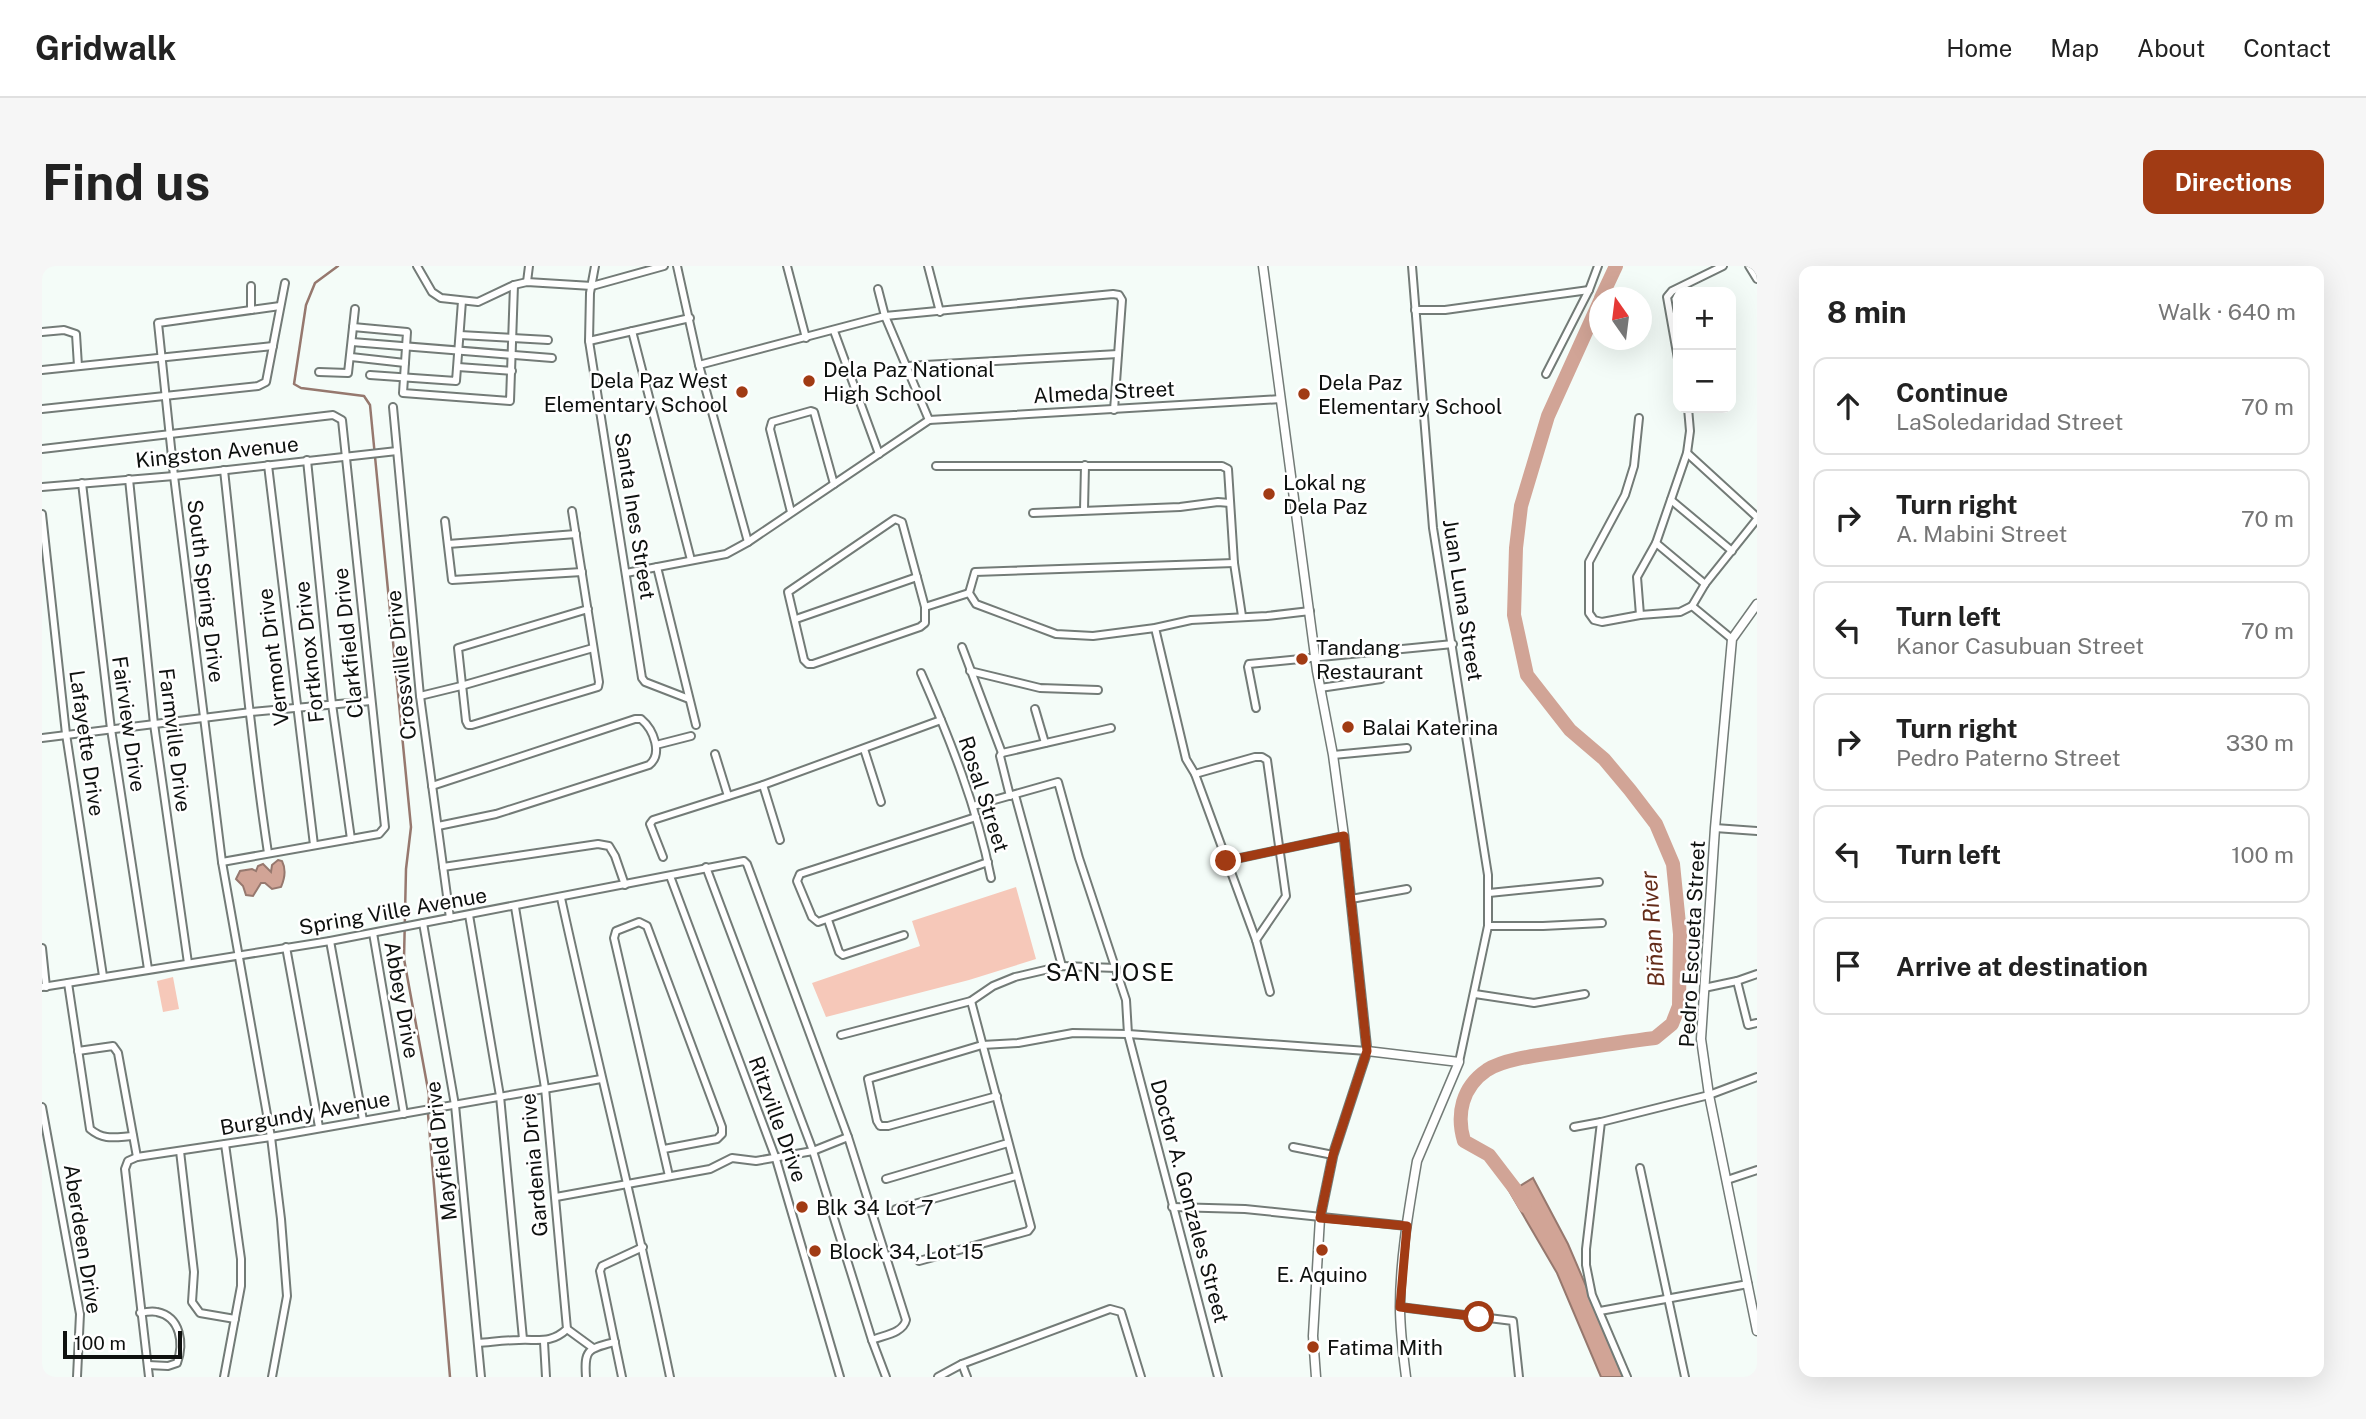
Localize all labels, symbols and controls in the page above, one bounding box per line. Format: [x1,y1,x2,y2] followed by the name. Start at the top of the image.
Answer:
[35,29,176,67] text: Gridwalk
[1946,34,2012,62] text: Home
[2050,34,2099,62] text: Map
[2137,34,2205,62] text: About
[2243,34,2331,62] text: Contact
[2143,150,2324,214] button: Directions
[42,153,210,211] text: Find us
[1589,287,1652,350] north arrow
[1673,287,1736,413] map controls
[1673,287,1736,350] button: +
[1827,294,1907,330] text: 8 min
[2158,298,2296,325] text: Walk · 640 m
[1673,350,1736,413] button: −
[823,357,995,406] place label: Dela Paz National High School
[544,368,728,417] place label: Dela Paz West Elementary School
[1318,370,1502,419] place label: Dela Paz Elementary School
[801,373,817,389] marker: Dela Paz National High School
[1033,376,1175,408] street label: Almeda Street
[1896,377,2008,408] text: Continue
[734,384,750,400] marker: Dela Paz West Elementary School
[1296,386,1312,402] marker: Dela Paz Elementary School
[1829,387,1867,425] icon: ahead
[2241,393,2294,420] text: 70 m
[1896,408,2124,435] text: LaSoledaridad Street
[134,431,300,473] street label: Kingston Avenue
[609,431,661,601] street label: Santa Ines Street
[1283,470,1367,519] place label: Lokal ng Dela Paz
[1261,486,1277,502] marker: Lokal ng Dela Paz
[1896,489,2018,520] text: Turn right
[182,498,230,684] street label: South Spring Drive
[1829,499,1867,537] icon: right
[2241,505,2294,532] text: 70 m
[1438,517,1488,683] street label: Juan Luna Street
[1896,520,2067,547] text: A. Mabini Street
[328,567,368,719] street label: Clarkfield Drive
[289,580,329,724] street label: Fortknox Drive
[252,587,294,727] street label: Vermont Drive
[381,589,421,741] street label: Crossville Drive
[1896,601,2001,632] text: Turn left
[1829,611,1867,649] icon: left
[2241,617,2294,644] text: 70 m
[1896,632,2144,659] text: Kanor Casubuan Street
[1316,635,1423,684] place label: Tandang Restaurant
[1294,651,1310,667] marker: Tandang Restaurant
[107,654,151,794] street label: Fairview Drive
[154,667,196,813] street label: Farmville Drive
[64,668,110,818] street label: Lafayette Drive
[1896,713,2018,744] text: Turn right
[1362,715,1498,740] place label: Balai Katerina
[1340,719,1356,735] marker: Balai Katerina
[1829,723,1867,761] icon: right
[2226,729,2294,756] text: 330 m
[953,733,1015,855] street label: Rosal Street
[1896,744,2121,771] text: Pedro Paterno Street
[1829,835,1867,873] icon: left
[1896,839,2001,870] text: Turn left
[1674,840,1710,1048] street label: Pedro Escueta Street
[2231,841,2294,868] text: 100 m
[1210,845,1241,876] route end
[1634,870,1670,988] water label: Biñan River
[297,882,489,940] street label: Spring Ville Avenue
[379,940,425,1060] street label: Abbey Drive
[1829,947,1867,985] icon: arrive
[1896,951,2148,982] text: Arrive at destination
[1046,958,1176,986] district label: SAN JOSE
[744,1053,812,1185] street label: Ritzville Drive
[1145,1077,1235,1325] street label: Doctor A. Gonzales Street
[420,1080,462,1222] street label: Mayfield Drive
[218,1086,392,1140] street label: Burgundy Avenue
[515,1092,553,1238] street label: Gardenia Drive
[59,1162,107,1316] street label: Aberdeen Drive
[816,1195,934,1220] place label: Blk 34 Lot 7
[794,1199,810,1215] marker: Blk 34 Lot 7
[829,1239,984,1264] place label: Block 34, Lot 15
[1314,1242,1330,1258] marker: E. Aquino
[807,1243,823,1259] marker: Block 34, Lot 15
[1277,1262,1368,1287] place label: E. Aquino
[1463,1301,1494,1332] route start
[63,1328,182,1360] scale bar
[74,1332,126,1354] text: 100 m
[1327,1335,1443,1360] place label: Fatima Mith
[1305,1339,1321,1355] marker: Fatima Mith

